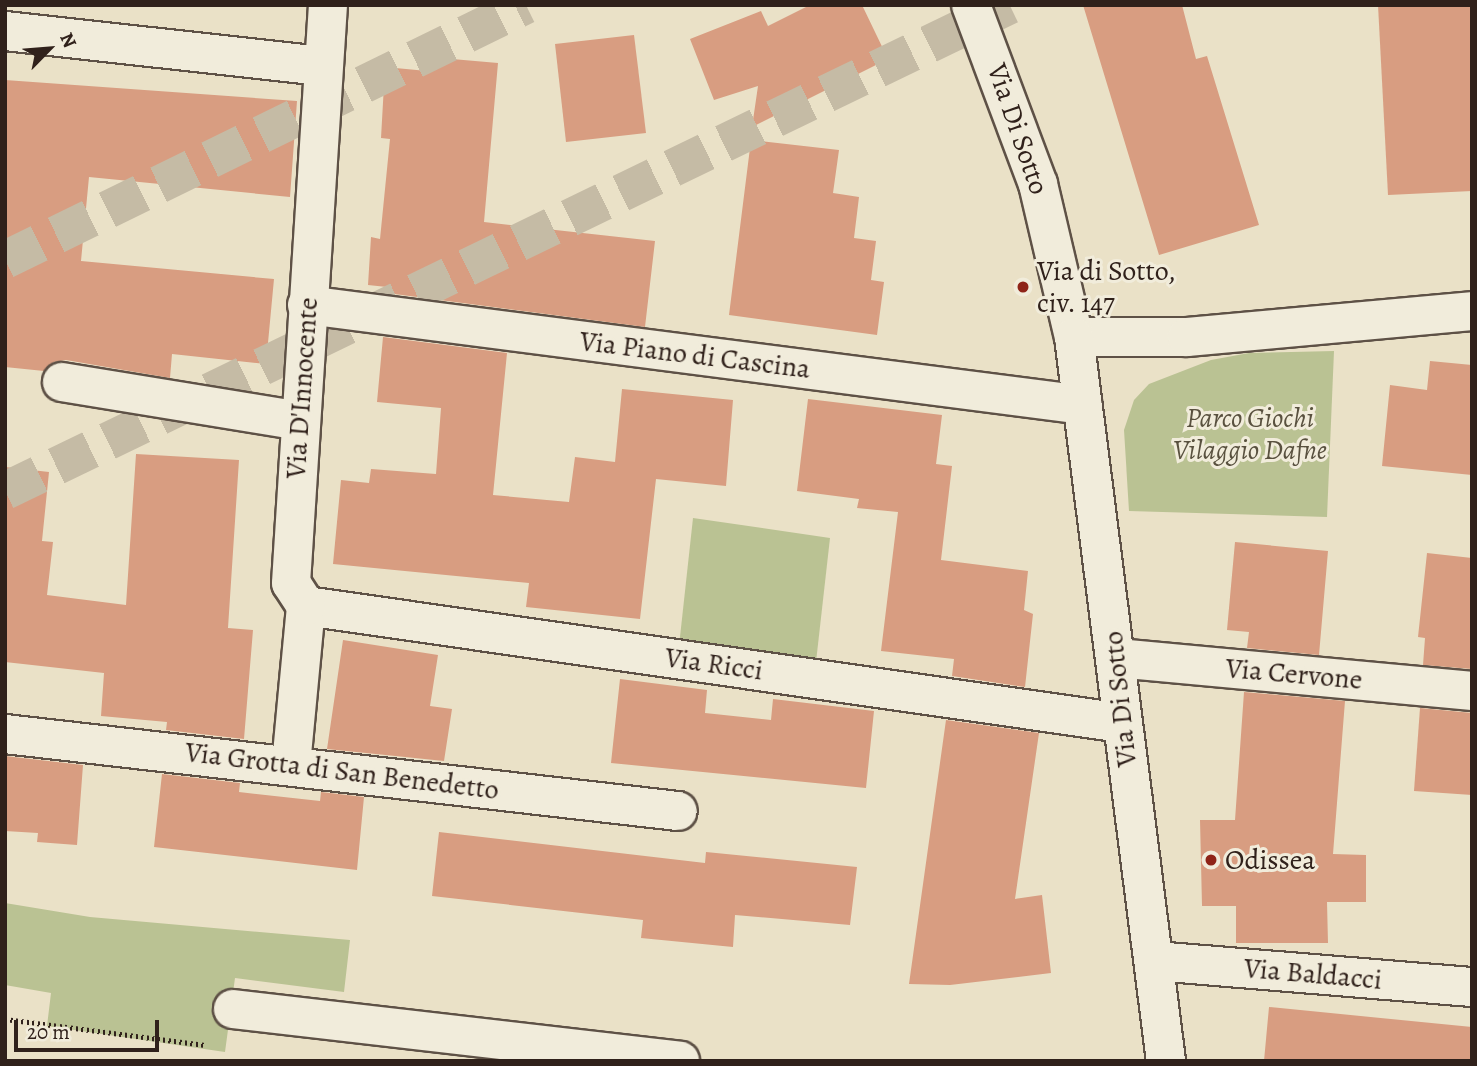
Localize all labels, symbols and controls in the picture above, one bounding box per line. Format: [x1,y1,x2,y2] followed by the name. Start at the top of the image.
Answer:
[14,14,84,84] north arrow
[53,28,83,52] text: N
[980,59,1056,199] street label: Via Di Sotto
[1037,254,1176,320] place label: Via di Sotto, civ. 147
[1015,279,1031,295] marker: Via di Sotto, civ. 147
[279,296,325,480] street label: Via D'Innocente
[578,324,812,386] street label: Via Piano di Cascina
[1173,401,1327,467] park label: Parco Giochi Vilaggio Dafne
[1096,630,1144,768] street label: Via Di Sotto
[663,641,765,687] street label: Via Ricci
[1224,651,1364,697] street label: Via Cervone
[183,735,501,807] street label: Via Grotta di San Benedetto
[1225,843,1315,877] place label: Odissea
[1203,852,1219,868] marker: Odissea
[1243,951,1383,997] street label: Via Baldacci
[18,1006,163,1050] scale bar
[27,1018,70,1046] text: 20 m

